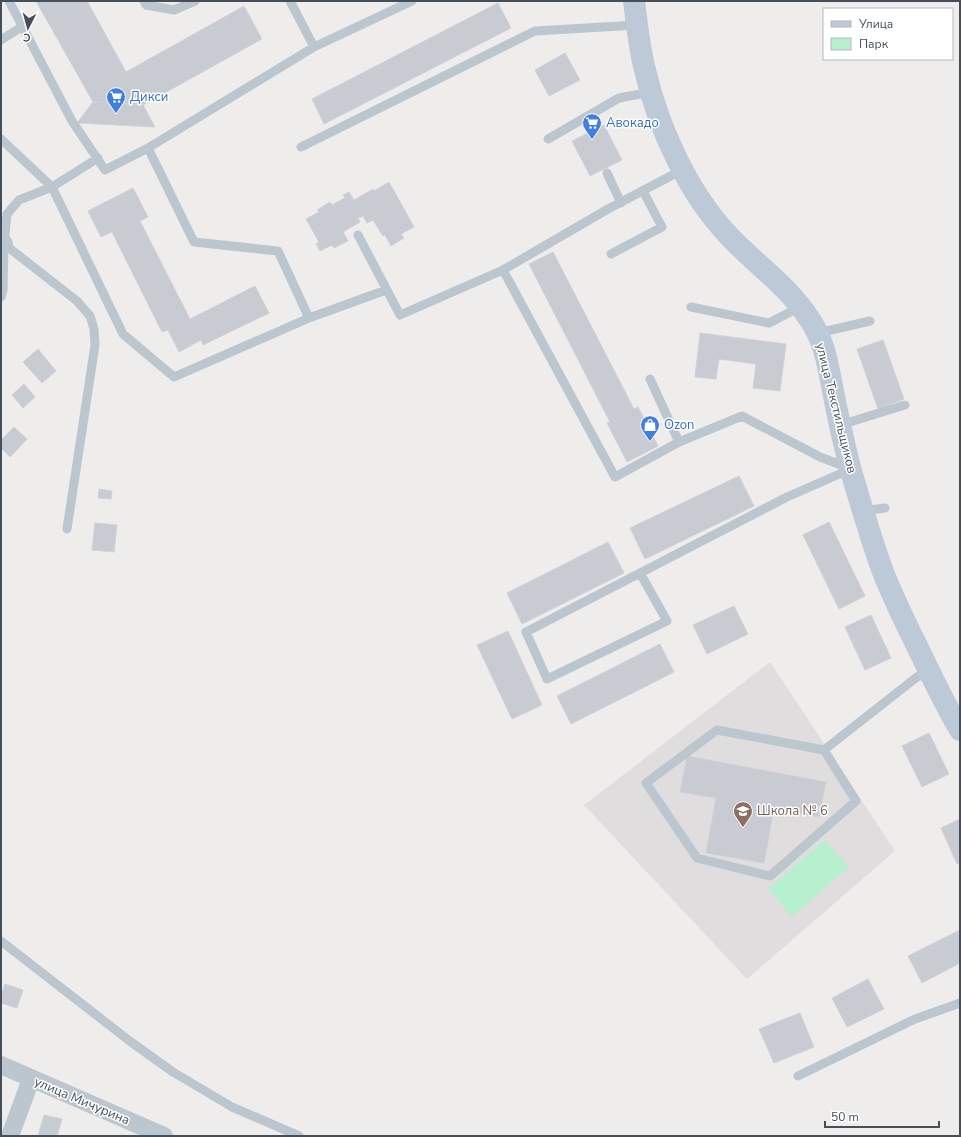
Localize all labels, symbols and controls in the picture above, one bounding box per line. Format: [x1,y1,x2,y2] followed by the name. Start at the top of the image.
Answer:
[8,8,48,48] north arrow
[823,8,953,60] legend
[858,16,893,32] text: Улица
[22,30,32,45] text: С
[859,36,889,52] text: Парк
[105,86,127,114] supermarket icon: Дикси
[130,88,168,106] place label: Дикси
[581,112,603,140] supermarket icon: Авокадо
[606,114,659,132] place label: Авокадо
[811,341,861,475] street label: улица Текстильщиков
[639,414,661,442] shop icon: Ozon
[664,416,694,434] place label: Ozon
[732,800,754,828] school or university icon: Школа № 6
[757,802,828,820] place label: Школа № 6
[31,1073,133,1129] street label: улица Мичурина
[825,1103,939,1129] scale bar
[831,1109,859,1125] text: 50 m

